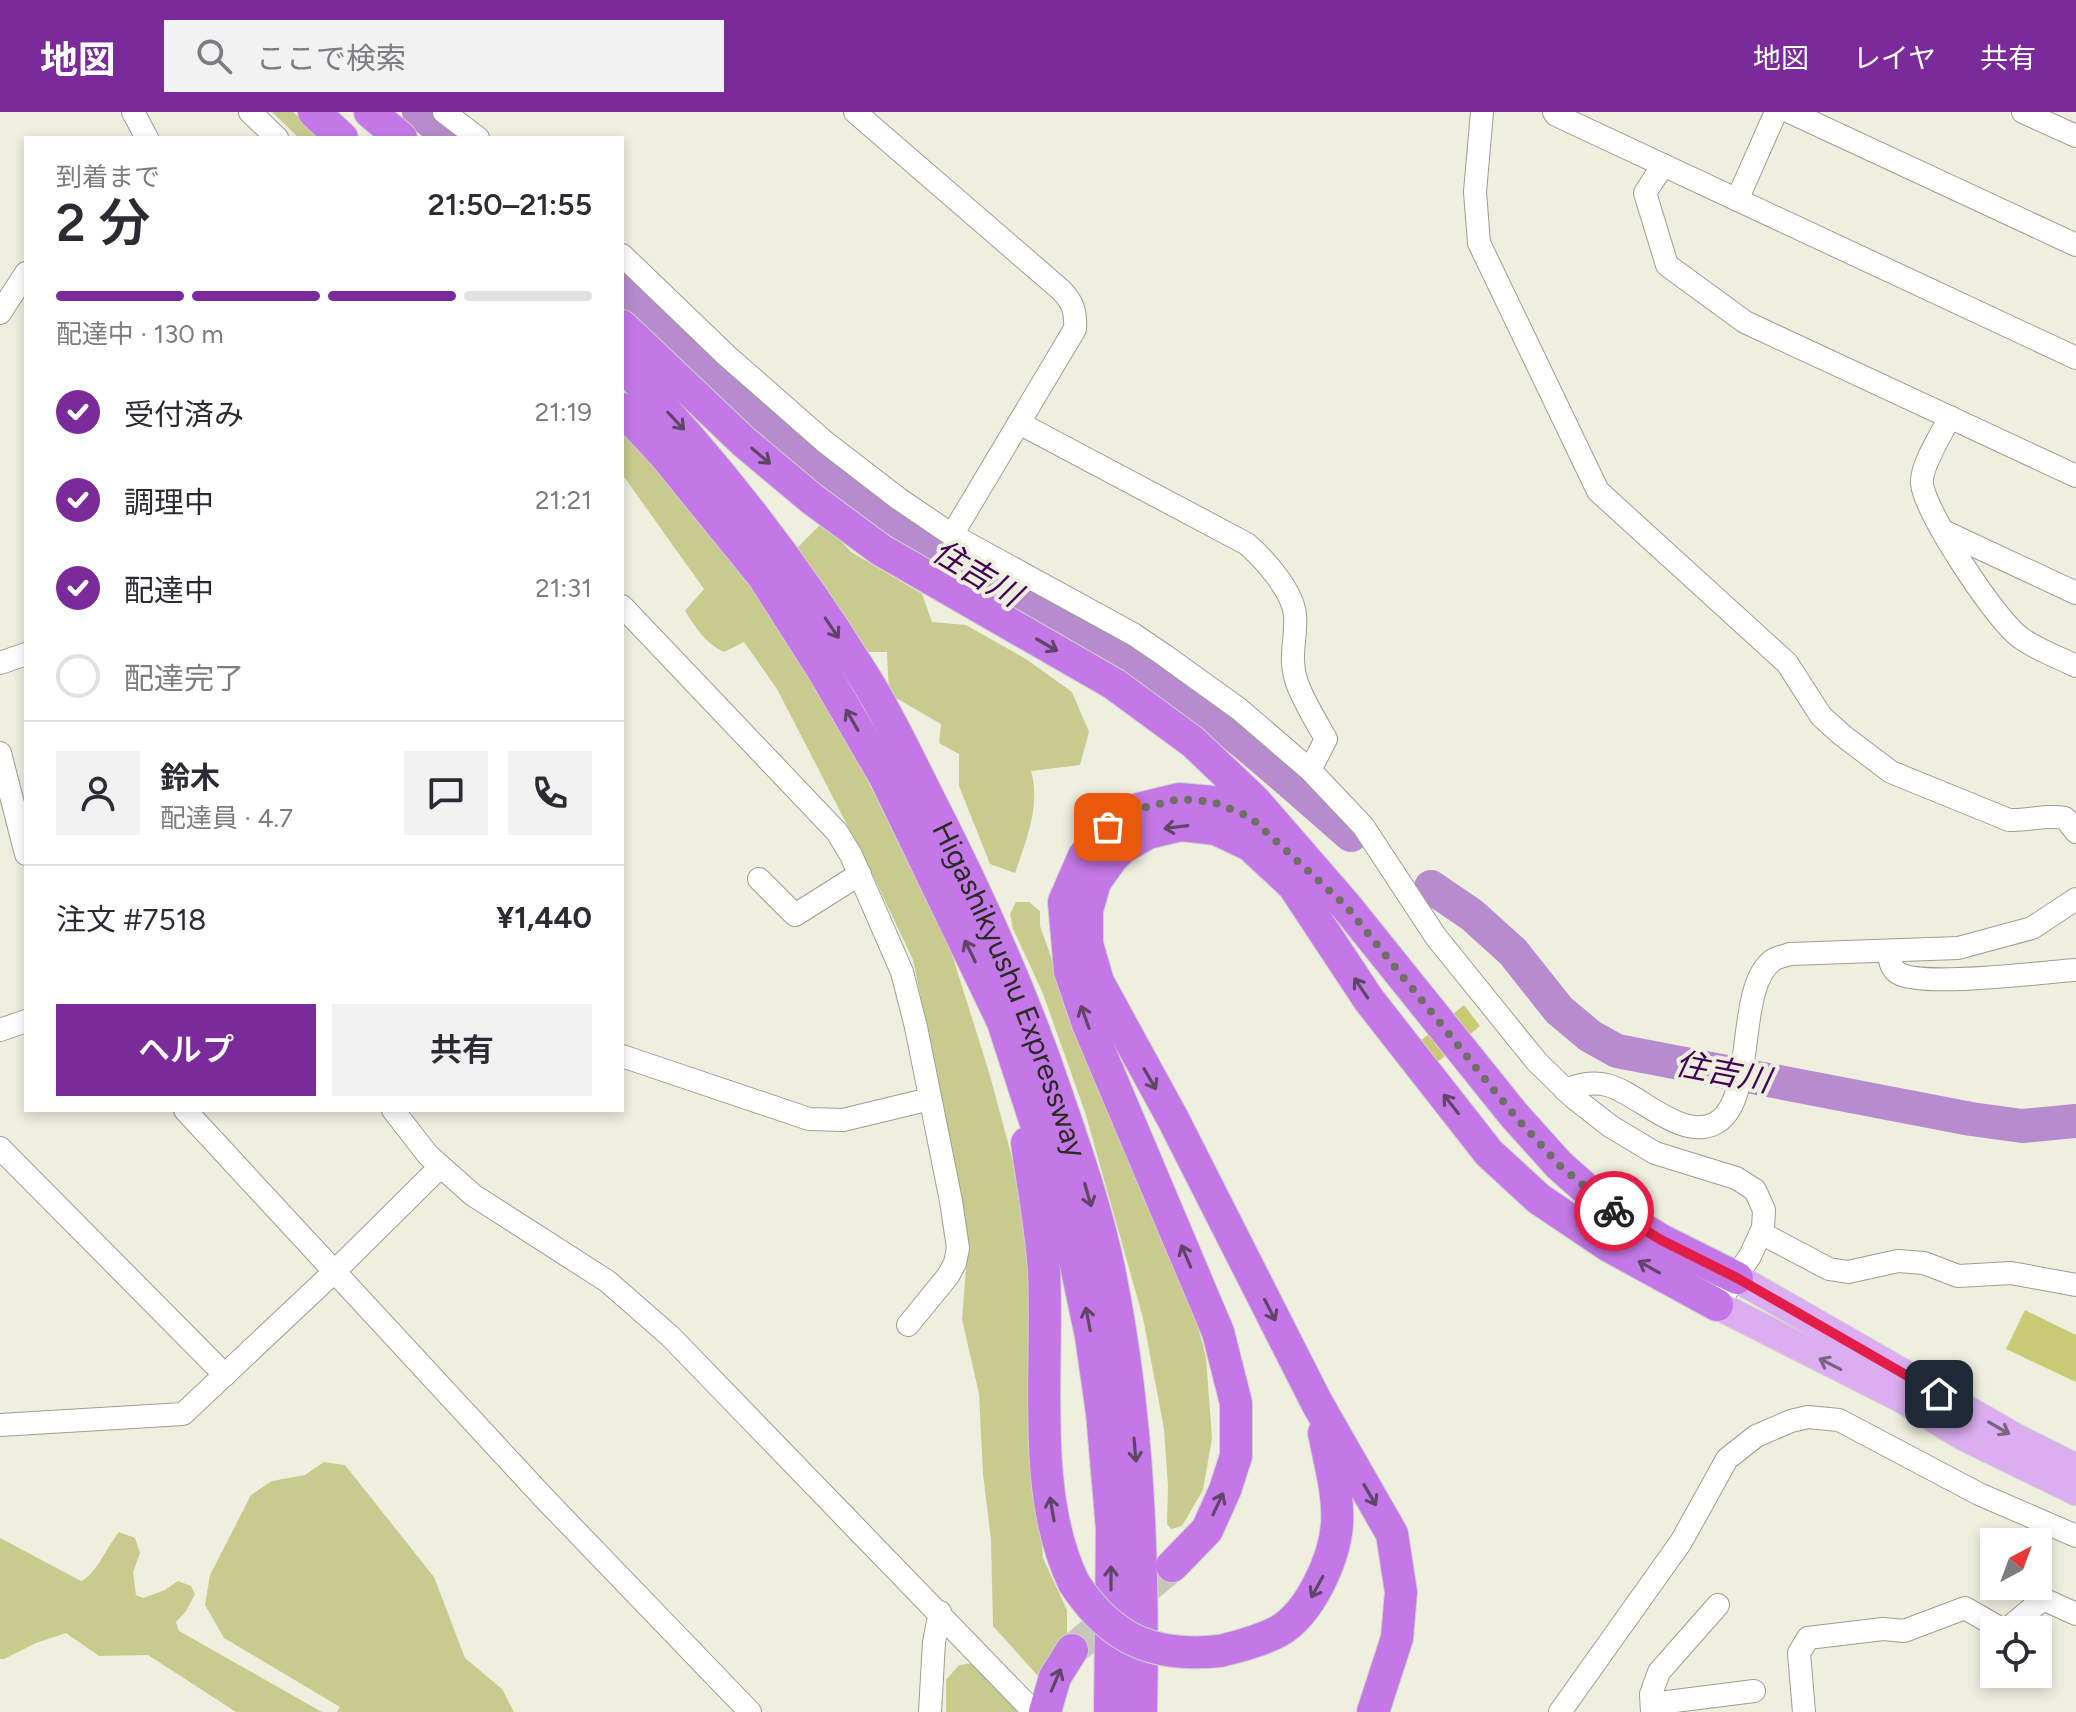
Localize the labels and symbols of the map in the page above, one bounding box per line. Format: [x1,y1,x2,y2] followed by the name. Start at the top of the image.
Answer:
[666,411,685,431] one-way arrow
[750,447,770,465] one-way arrow
[926,532,1030,616] water label: 住吉川
[824,617,840,639] one-way arrow
[1035,637,1058,653] one-way arrow
[844,708,859,732] one-way arrow
[1074,793,1142,861] pin
[925,815,1095,1162] street label: Higashikyushu Expressway
[1164,819,1190,834] one-way arrow
[962,939,977,963] one-way arrow
[1353,977,1369,1000] one-way arrow
[1077,1004,1092,1029] one-way arrow
[1672,1044,1777,1100] water label: 住吉川
[1142,1067,1158,1090] one-way arrow
[1442,1094,1459,1115] one-way arrow
[1574,1171,1654,1251] courier
[1082,1181,1097,1207] one-way arrow
[1178,1244,1193,1269] one-way arrow
[1638,1259,1661,1275] one-way arrow
[1263,1297,1278,1321] one-way arrow
[1080,1307,1095,1333] one-way arrow
[1819,1355,1843,1371] one-way arrow
[1905,1360,1973,1428] pin
[1987,1420,2010,1436] one-way arrow
[1127,1436,1142,1463] one-way arrow
[1362,1483,1378,1506] one-way arrow
[1211,1493,1226,1517] one-way arrow
[1044,1497,1059,1522] one-way arrow
[1980,1528,2052,1600] north arrow
[1103,1565,1119,1592] one-way arrow
[1308,1575,1324,1598] one-way arrow
[1049,1668,1064,1693] one-way arrow

